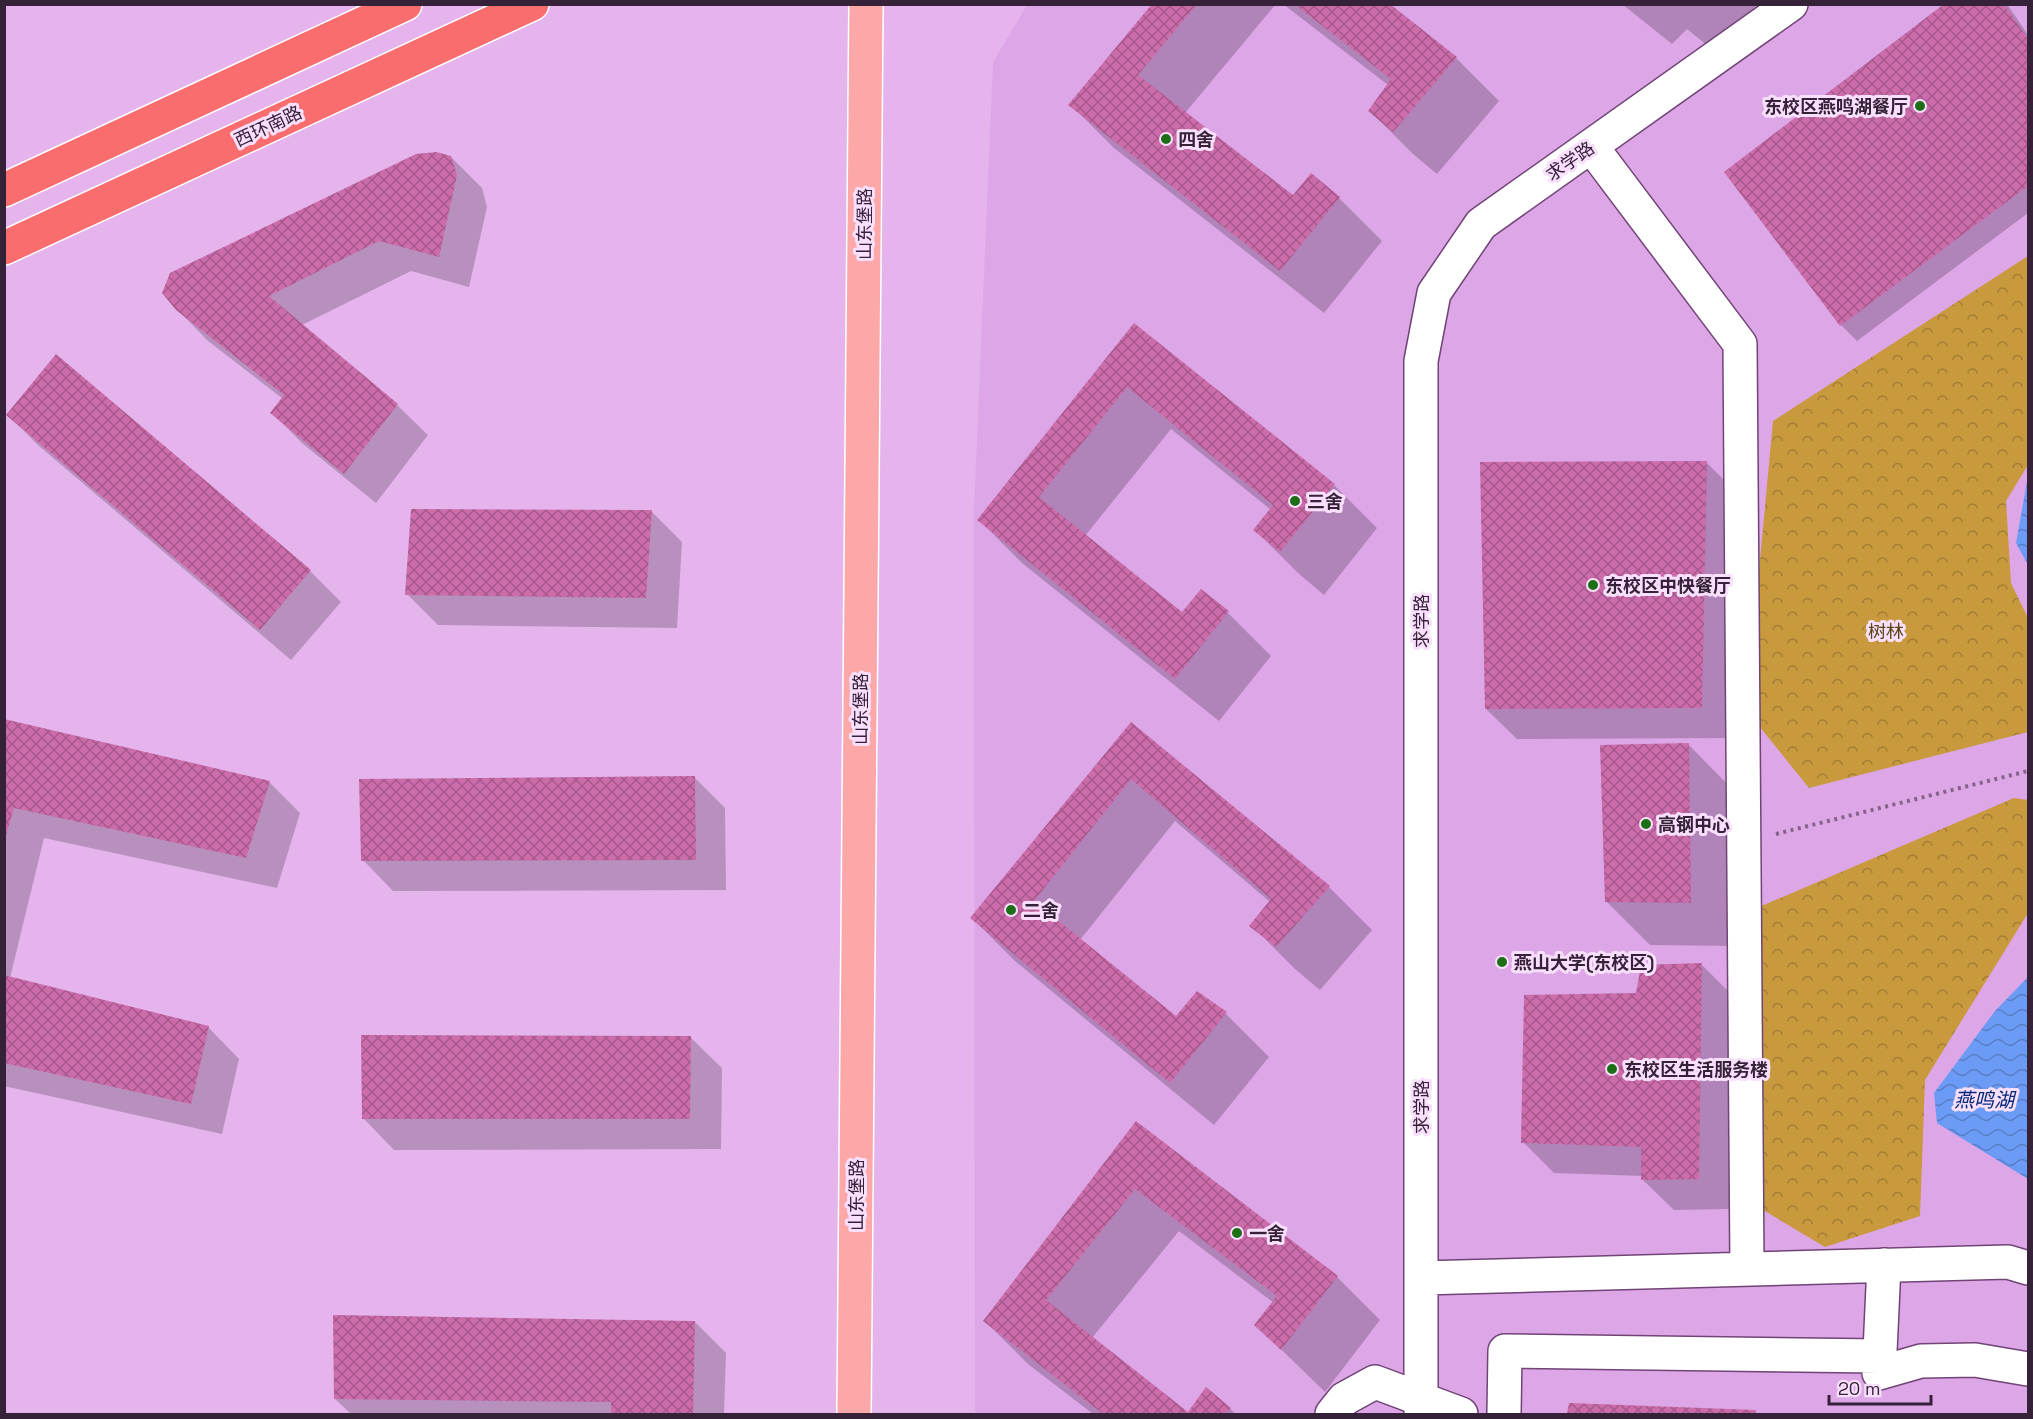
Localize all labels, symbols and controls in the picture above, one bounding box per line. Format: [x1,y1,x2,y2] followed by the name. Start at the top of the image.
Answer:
[1764,95,1908,118] place label: 东校区燕鸣湖餐厅
[1913,99,1927,113] marker: 东校区燕鸣湖餐厅
[231,100,305,152] street label: 西环南路
[1178,128,1214,151] place label: 四舍
[1159,132,1173,146] marker: 四舍
[1541,136,1599,186] street label: 求学路
[853,188,876,260] street label: 山东堡路
[1307,490,1343,513] place label: 三舍
[1288,494,1302,508] marker: 三舍
[1605,574,1731,597] place label: 东校区中快餐厅
[1586,578,1600,592] marker: 东校区中快餐厅
[1410,594,1433,648] street label: 求学路
[1868,620,1904,643] park label: 树林
[849,673,872,745] street label: 山东堡路
[1658,813,1730,836] place label: 高钢中心
[1639,817,1653,831] marker: 高钢中心
[1023,899,1059,922] place label: 二舍
[1004,903,1018,917] marker: 二舍
[1514,951,1654,974] place label: 燕山大学(东校区)
[1495,955,1509,969] marker: 燕山大学(东校区)
[1624,1058,1768,1081] place label: 东校区生活服务楼
[1605,1062,1619,1076] marker: 东校区生活服务楼
[1410,1080,1433,1134] street label: 求学路
[1954,1087,2017,1113] water label: 燕鸣湖
[845,1159,868,1231] street label: 山东堡路
[1249,1222,1285,1245] place label: 一舍
[1230,1226,1244,1240] marker: 一舍
[1829,1368,1931,1406] scale bar
[1838,1377,1881,1400] text: 20 m

